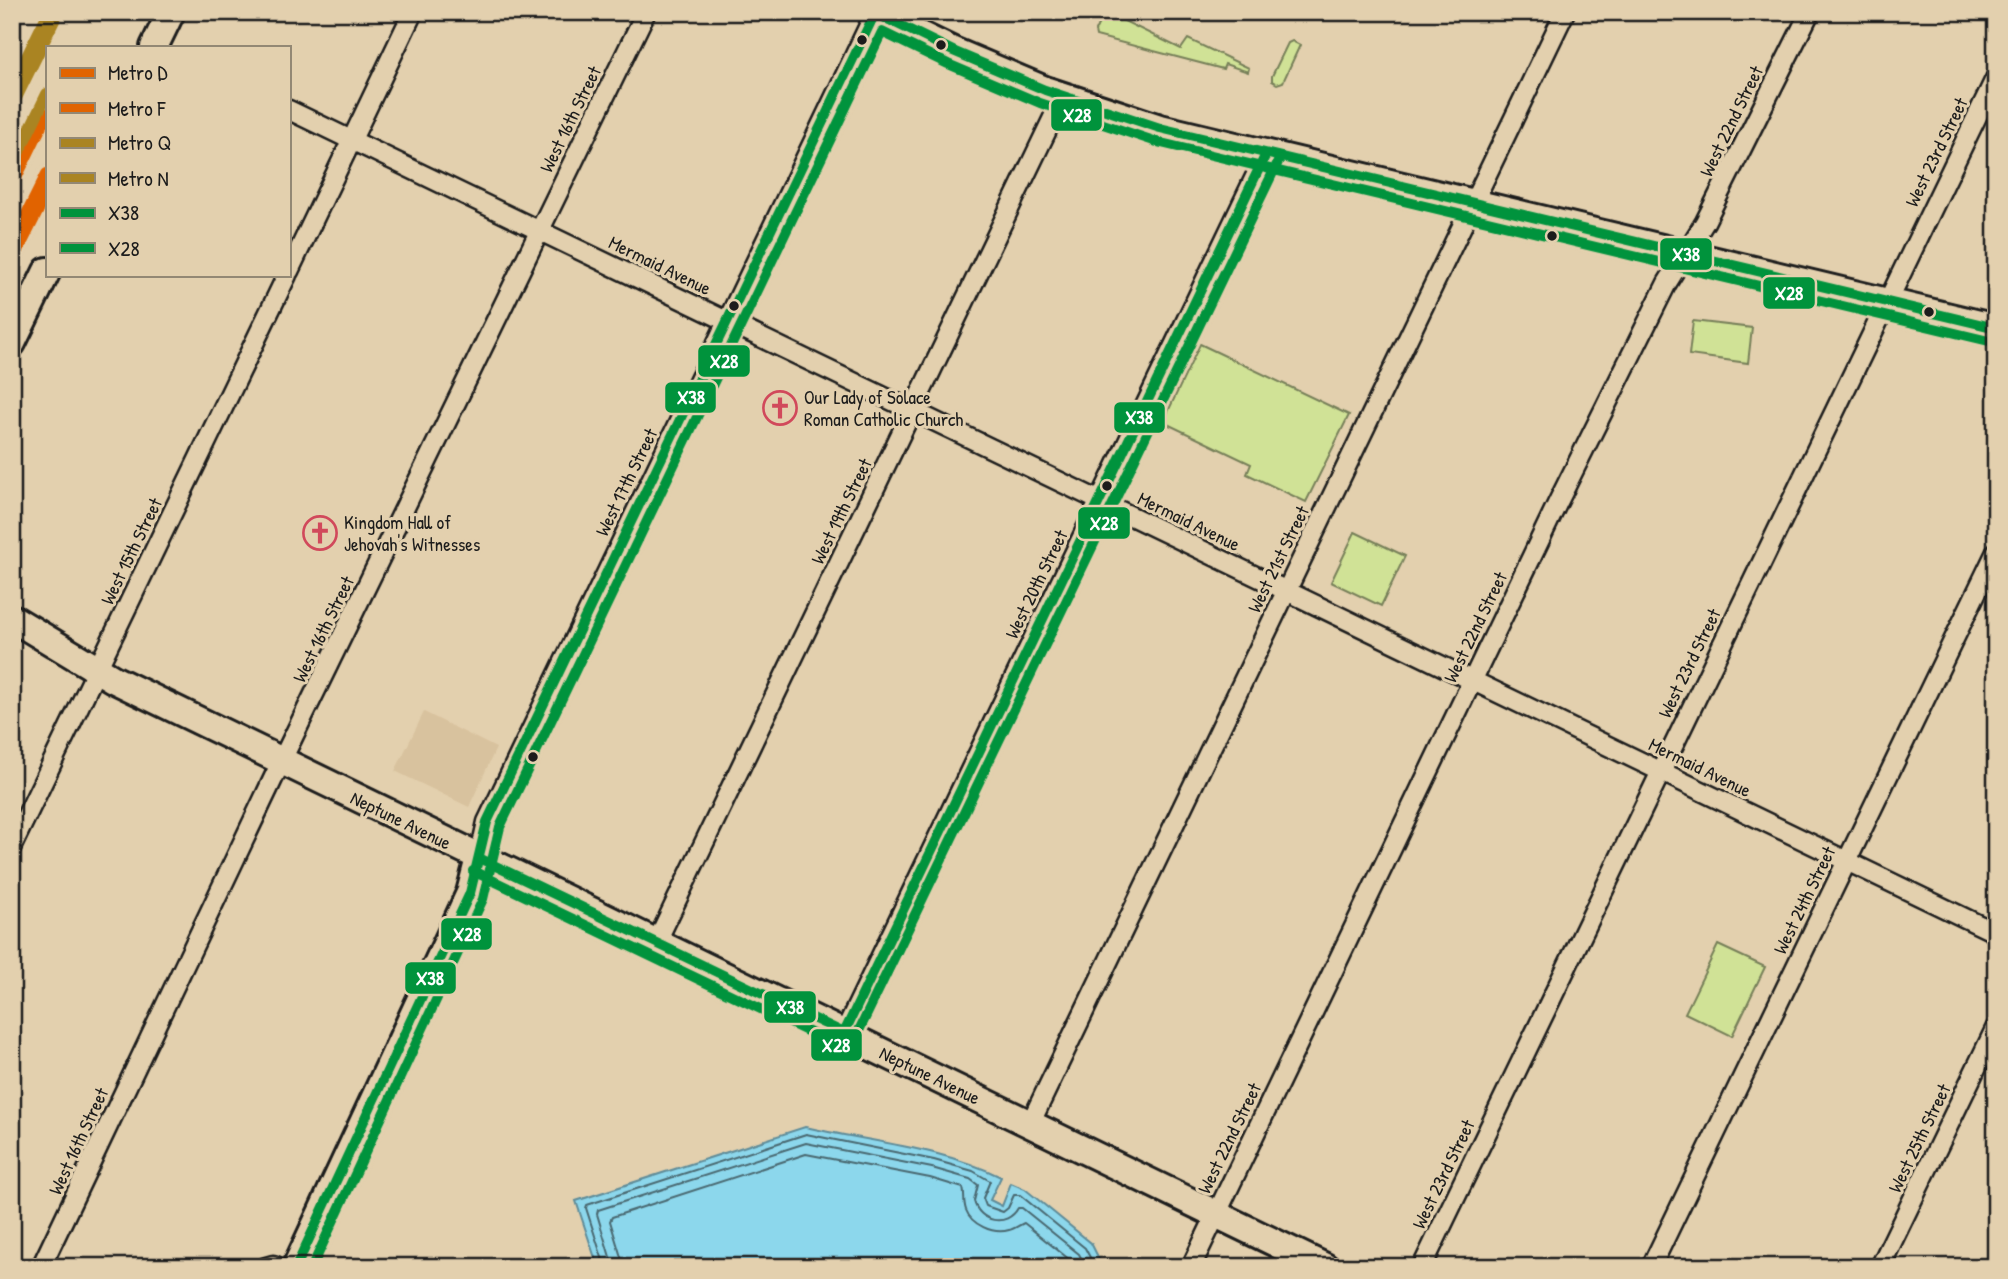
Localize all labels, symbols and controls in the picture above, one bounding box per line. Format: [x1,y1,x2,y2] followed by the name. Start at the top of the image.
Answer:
[855,33,869,47] unlabelled marker
[934,38,948,52] unlabelled marker
[46,46,290,276] legend
[108,58,167,87] text: Metro D
[533,61,607,176] street label: West 16th Street
[1693,61,1769,181] street label: West 22nd Street
[1898,93,1974,211] street label: West 23rd Street
[108,94,166,123] text: Metro F
[1050,98,1103,132] line badge: X28
[1063,102,1091,128] text: X28
[108,128,171,157] text: Metro Q
[108,164,169,193] text: Metro N
[108,198,139,227] text: X38
[605,229,716,301] street label: Mermaid Avenue
[1545,229,1559,243] unlabelled marker
[108,234,140,263] text: X28
[1659,237,1713,271] line badge: X38
[1672,241,1700,267] text: X38
[1762,276,1816,310] line badge: X28
[1775,280,1803,306] text: X28
[727,299,741,313] unlabelled marker
[1922,305,1936,319] unlabelled marker
[697,344,751,378] line badge: X28
[710,348,738,374] text: X28
[664,381,717,414] line badge: X38
[677,384,705,410] text: X38
[804,384,963,432] place label: Our Lady of Solace Roman Catholic Church
[761,389,799,427] church icon: Our Lady of Solace Roman Catholic Church
[1113,401,1166,434] line badge: X38
[1125,404,1153,430] text: X38
[589,423,664,540] street label: West 17th Street
[804,453,878,568] street label: West 19th Street
[1100,479,1114,493] unlabelled marker
[1134,485,1245,557] street label: Mermaid Avenue
[94,493,168,609] street label: West 15th Street
[1241,501,1315,617] street label: West 21st Street
[1077,506,1131,540] line badge: X28
[344,509,480,557] place label: Kingdom Hall of Jehovah's Witnesses
[1090,510,1118,536] text: X28
[301,514,339,552] church icon: Kingdom Hall of Jehovah's Witnesses
[998,525,1074,643] street label: West 20th Street
[1437,567,1513,687] street label: West 22nd Street
[286,571,360,686] street label: West 16th Street
[1651,604,1727,722] street label: West 23rd Street
[1645,731,1756,803] street label: Mermaid Avenue
[526,750,540,764] unlabelled marker
[346,784,456,856] street label: Neptune Avenue
[1767,841,1841,958] street label: West 24th Street
[440,917,493,951] line badge: X28
[453,921,481,947] text: X28
[404,961,457,995] line badge: X38
[416,965,444,991] text: X38
[763,990,817,1024] line badge: X38
[776,994,804,1020] text: X38
[810,1028,863,1062] line badge: X28
[822,1032,850,1058] text: X28
[875,1039,985,1111] street label: Neptune Avenue
[1191,1078,1267,1198] street label: West 22nd Street
[1882,1079,1957,1197] street label: West 25th Street
[42,1083,114,1199] street label: West 16th Street
[1405,1115,1481,1233] street label: West 23rd Street

